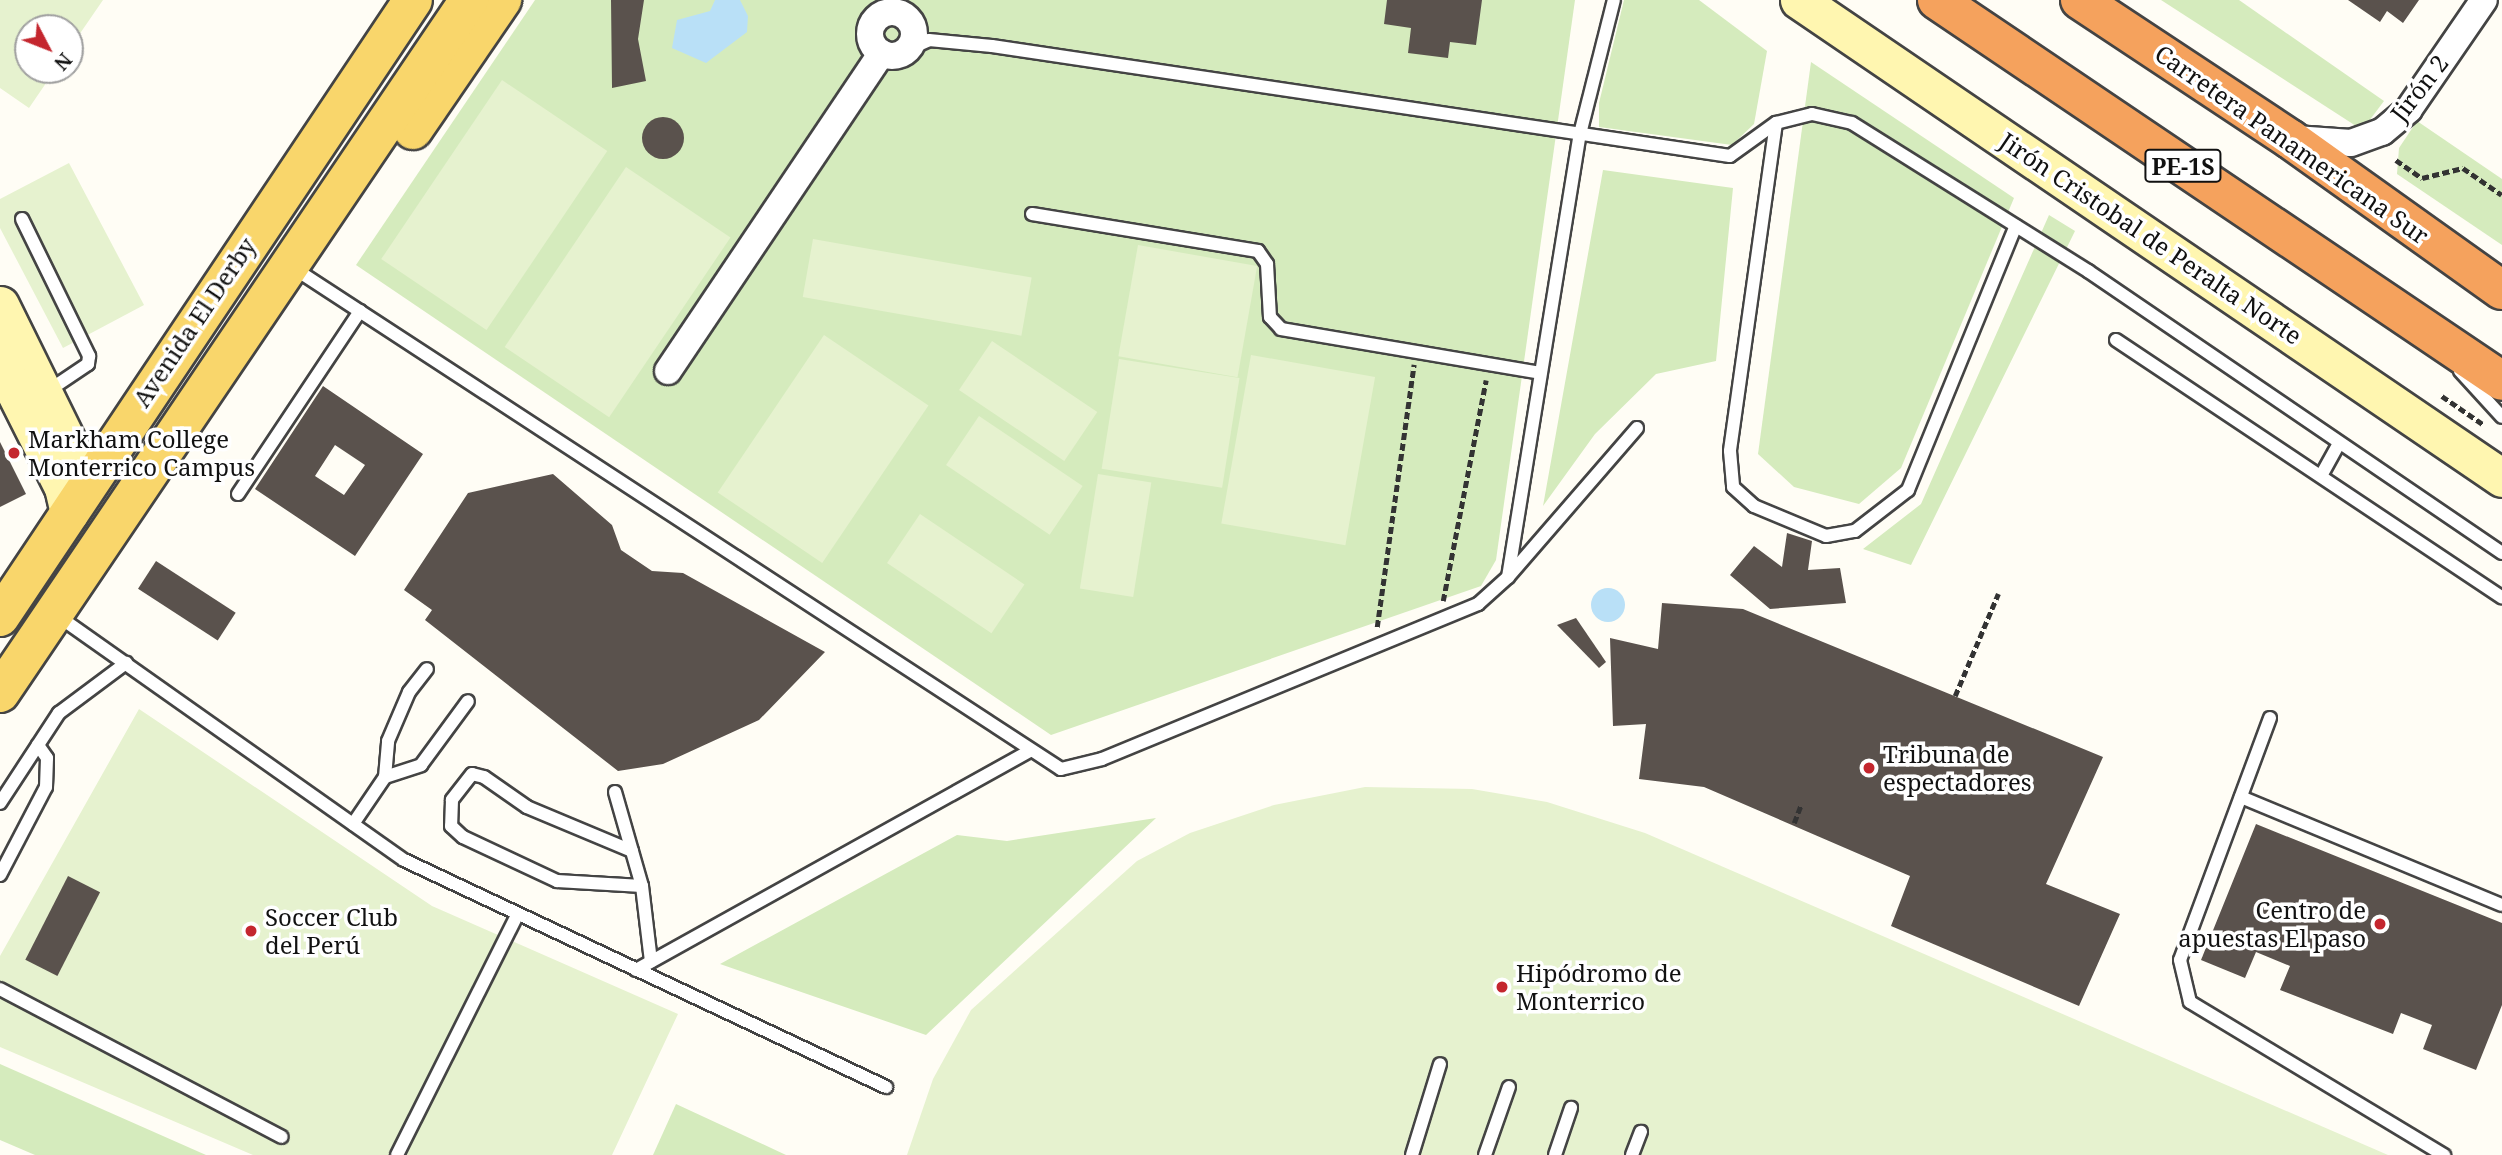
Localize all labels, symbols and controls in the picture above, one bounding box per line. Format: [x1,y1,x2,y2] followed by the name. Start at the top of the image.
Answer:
[14,14,84,84] north arrow
[2150,38,2434,250] street label: Carretera Panamericana Sur
[48,47,78,76] text: N
[2384,49,2454,127] street label: Jirón 2
[1995,126,2307,350] street label: Jirón Cristobal de Peralta Norte
[2143,146,2223,186] road number: PE-1S
[127,232,261,412] street label: Avenida El Derby
[28,425,255,481] place label: Markham College Monterrico Campus
[6,445,22,461] marker: Markham College Monterrico Campus
[1883,740,2032,796] place label: Tribuna de espectadores
[1861,760,1877,776] marker: Tribuna de espectadores
[2178,896,2366,952] place label: Centro de apuestas El paso
[265,903,398,959] place label: Soccer Club del Perú
[2372,916,2388,932] marker: Centro de apuestas El paso
[243,923,259,939] marker: Soccer Club del Perú
[1516,959,1682,1015] place label: Hipódromo de Monterrico
[1494,979,1510,995] marker: Hipódromo de Monterrico

